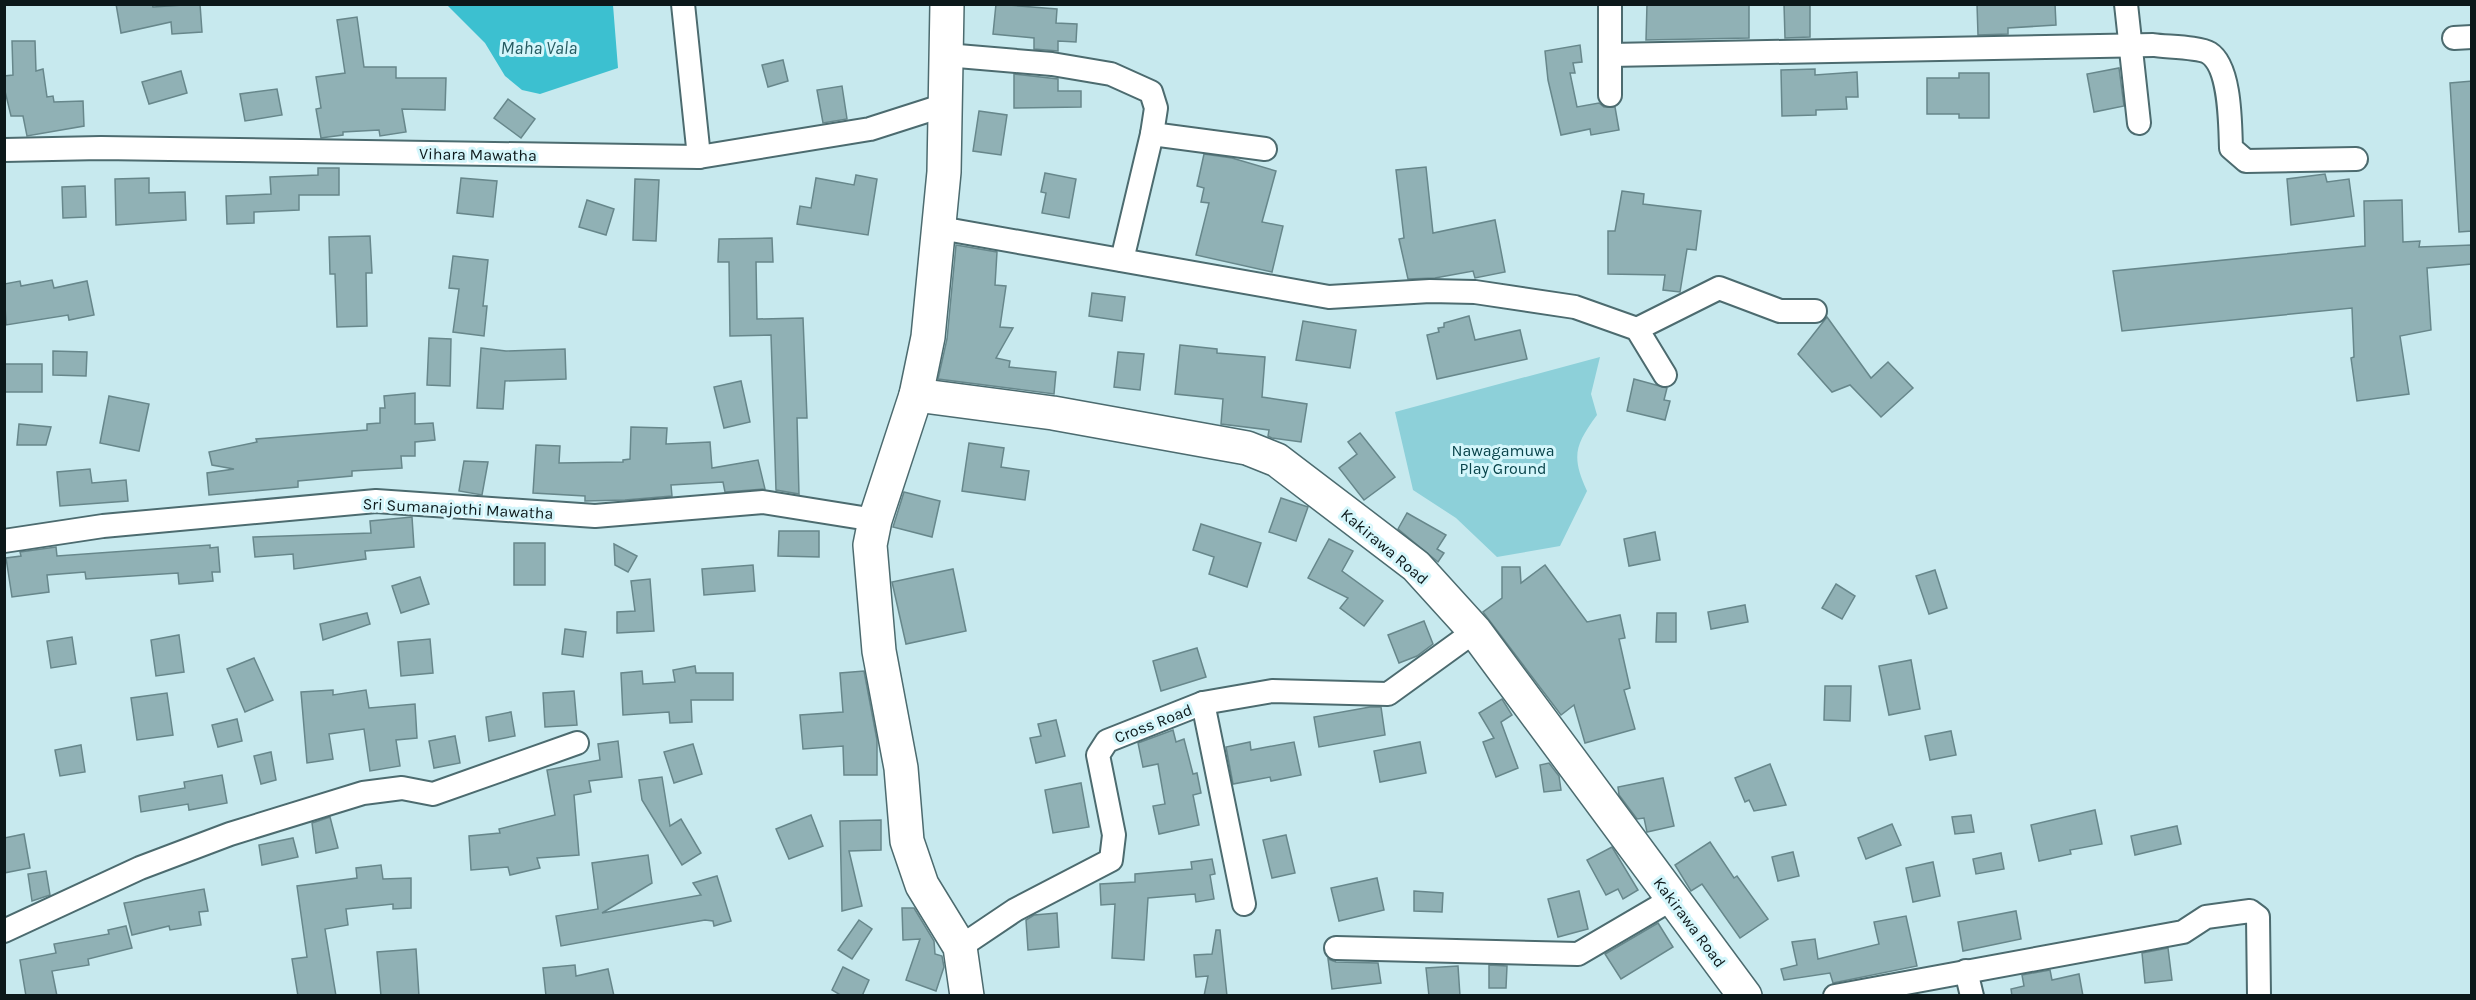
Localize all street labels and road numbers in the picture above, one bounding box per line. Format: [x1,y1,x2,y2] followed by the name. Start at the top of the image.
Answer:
[419,144,537,165] street label: Vihara Mawatha
[362,494,554,523] street label: Sri Sumanajothi Mawatha
[1337,504,1432,588] street label: Kakirawa Road
[1112,700,1195,747] street label: Cross Road
[1650,873,1730,971] street label: Kakirawa Road

